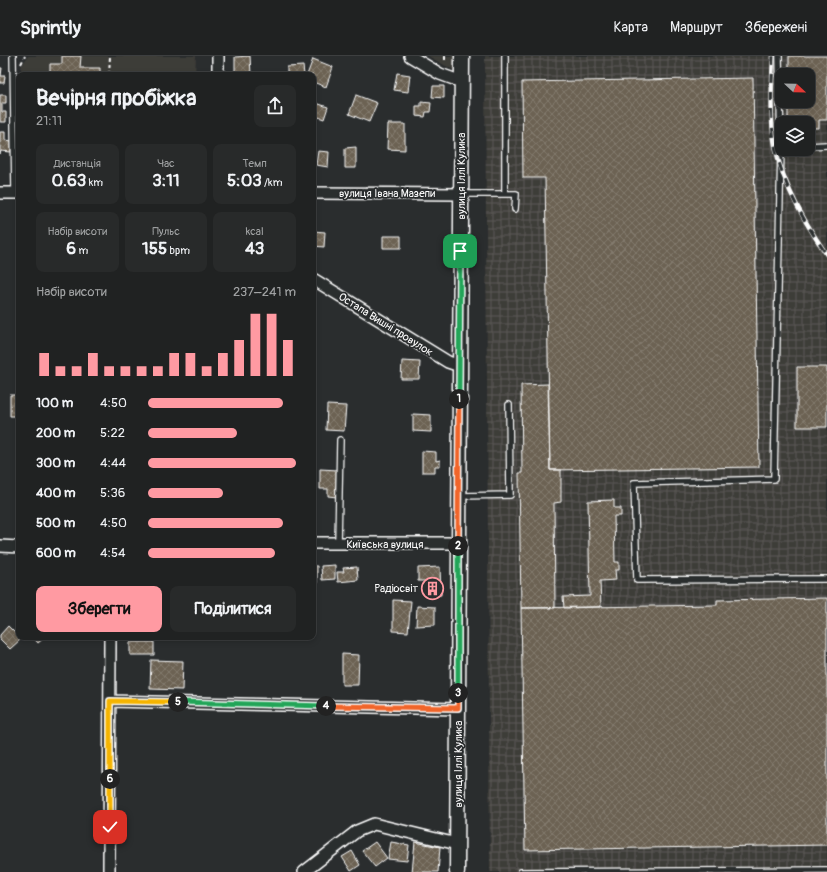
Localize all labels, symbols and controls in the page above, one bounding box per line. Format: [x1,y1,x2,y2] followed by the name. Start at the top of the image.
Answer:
[20,16,81,40] text: Sprintly
[613,19,648,36] text: Карта
[670,19,723,36] text: Маршрут
[745,19,807,36] text: Збережені
[775,68,815,108] north arrow
[775,68,815,156] map controls
[36,84,196,112] text: Вечірня пробіжка
[254,85,296,127] button: share
[36,113,62,129] text: 21:11
[775,116,815,156] button: layers
[455,133,468,219] street label: вулиця Іллі Кулика
[54,157,101,170] text: Дистанція
[157,157,175,170] text: Час
[242,157,267,170] text: Темп
[52,170,86,191] text: 0.63
[152,170,180,191] text: 3:11
[227,170,262,191] text: 5:03
[86,176,103,189] text: km
[262,176,282,189] text: /km
[339,187,435,200] street label: вулиця Івана Мазепи
[47,225,107,238] text: Набір висоти
[152,225,180,238] text: Пульс
[246,225,264,238] text: kcal
[443,234,477,268] pin
[66,238,76,259] text: 6
[142,238,167,259] text: 155
[245,238,264,259] text: 43
[449,240,471,262] icon: arrive
[76,244,88,257] text: m
[167,244,190,257] text: bpm
[36,284,107,300] text: Набір висоти
[233,284,296,300] text: 237–241 m
[336,290,436,359] street label: Остапа Вишні провулок
[449,389,469,409] pin: 1
[457,392,461,405] text: 1
[36,395,73,411] text: 100 m
[100,395,127,411] text: 4:50
[36,425,75,441] text: 200 m
[100,425,125,441] text: 5:22
[36,455,75,471] text: 300 m
[100,455,126,471] text: 4:44
[36,485,76,501] text: 400 m
[100,485,125,501] text: 5:36
[36,515,75,531] text: 500 m
[100,515,127,531] text: 4:50
[448,536,468,556] pin: 2
[346,538,424,551] street label: Київська вулиця
[455,539,461,552] text: 2
[36,545,76,561] text: 600 m
[100,545,126,561] text: 4:54
[420,575,446,601] building icon: Радіосвіт
[374,582,418,595] place label: Радіосвіт
[36,586,162,632] button: Зберегти
[170,586,296,632] button: Поділитися
[448,683,468,703] pin: 3
[455,686,461,699] text: 3
[168,692,188,712] pin: 5
[175,695,181,708] text: 5
[316,696,336,716] pin: 4
[323,699,329,712] text: 4
[452,721,465,807] street label: вулиця Іллі Кулика
[100,769,120,789] pin: 6
[107,772,113,785] text: 6
[93,810,127,844] pin
[99,816,121,838] icon: check

